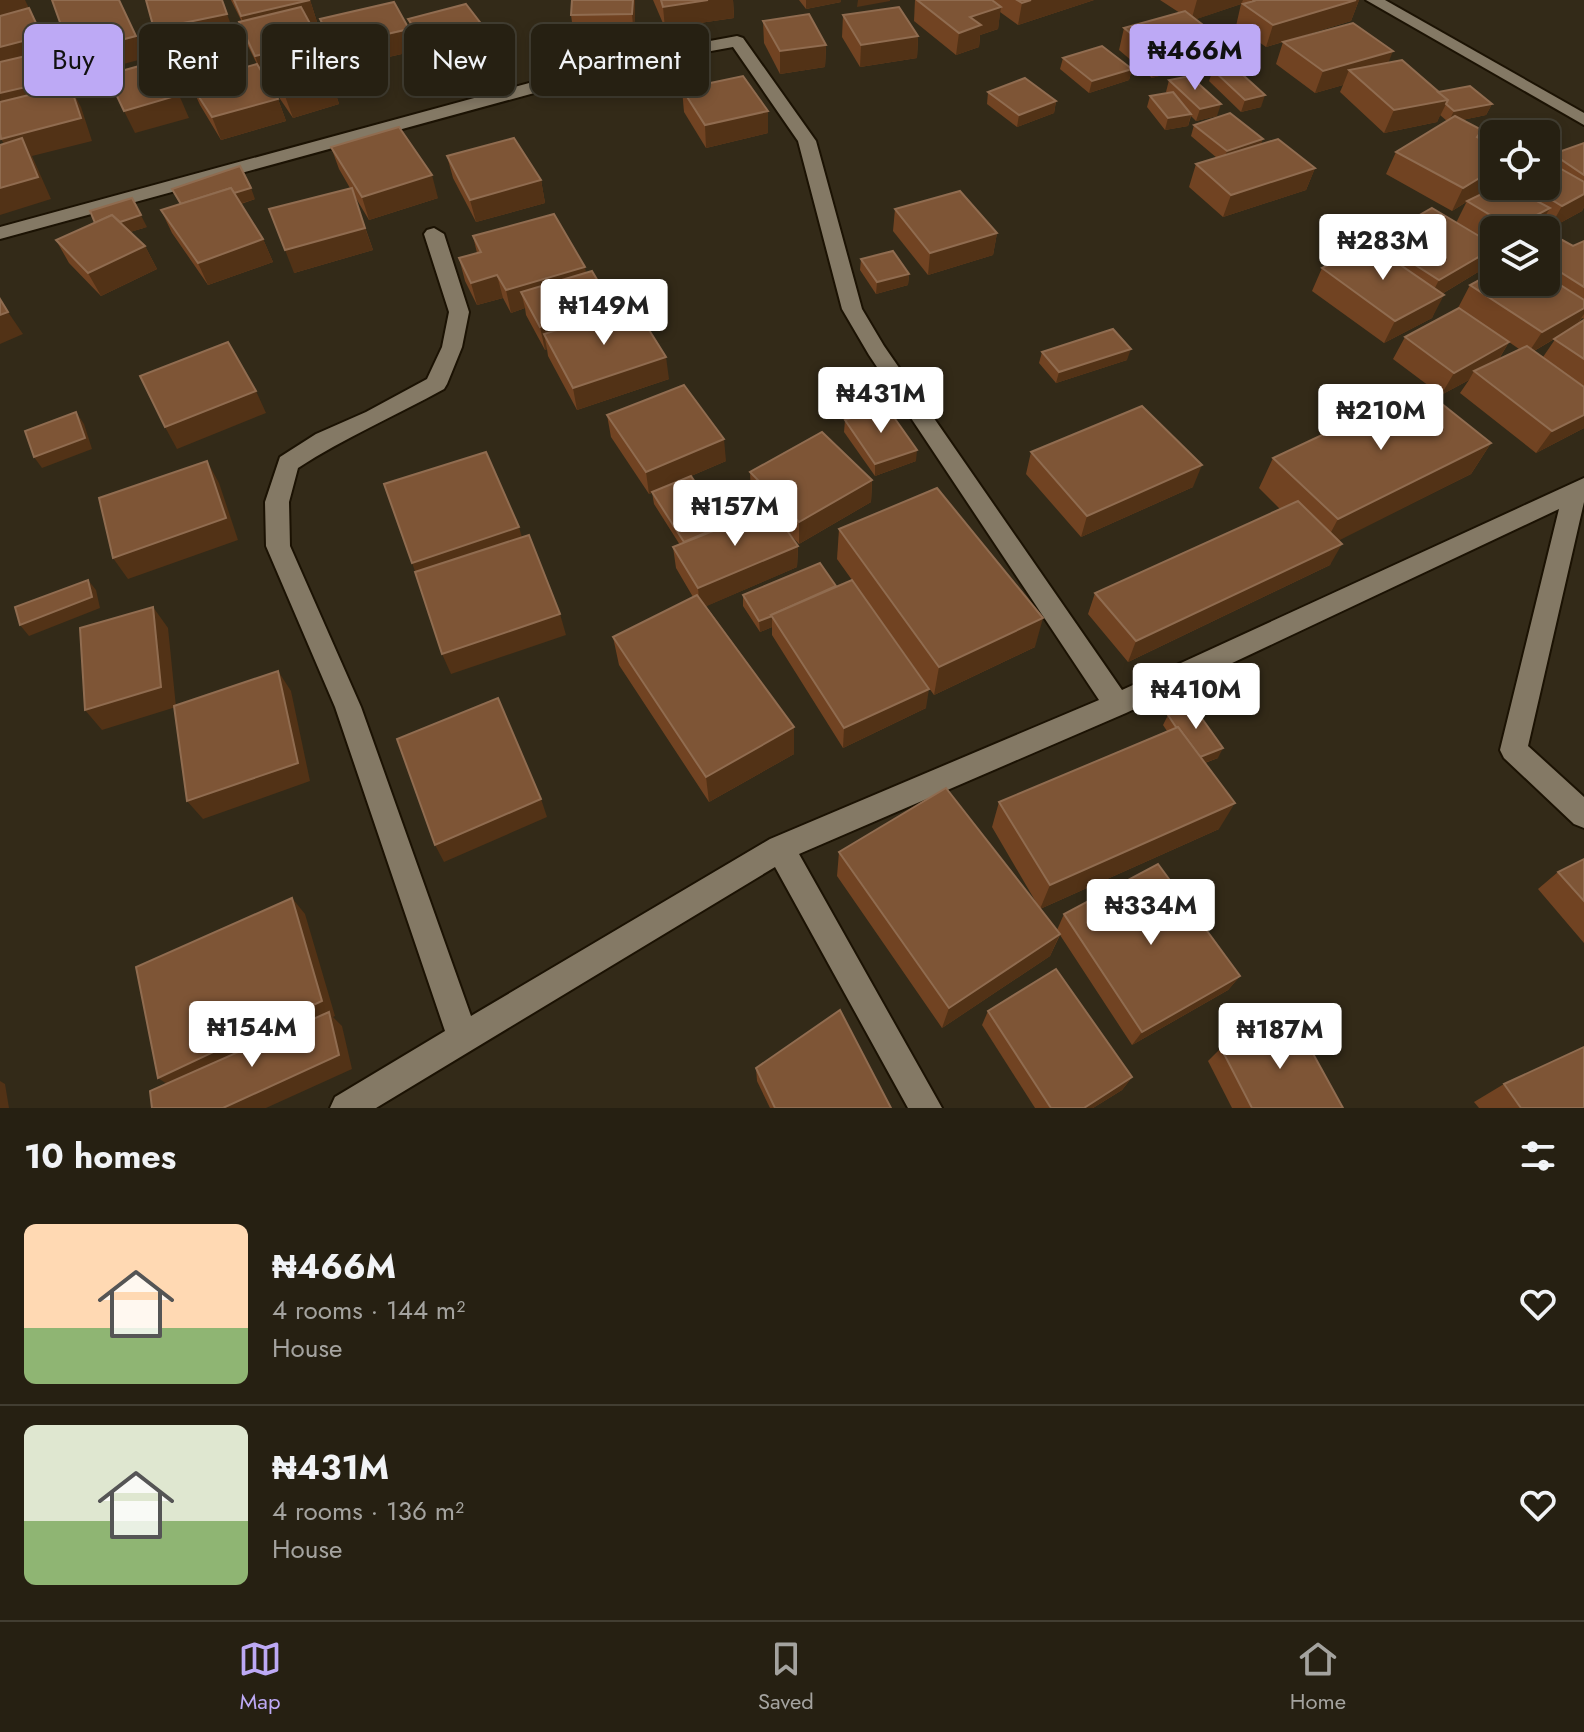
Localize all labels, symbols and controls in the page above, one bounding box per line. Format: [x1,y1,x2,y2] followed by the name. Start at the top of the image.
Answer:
[24,24,123,96] chip: Buy
[139,24,246,96] chip: Rent
[262,24,388,96] chip: Filters
[404,24,515,96] chip: New
[531,24,709,96] chip: Apartment
[1139,24,1251,92] pin: ₦466M
[1148,31,1242,69] text: ₦466M
[1480,120,1560,296] map controls
[1480,120,1560,200] button: locate
[1327,214,1439,282] pin: ₦283M
[1480,216,1560,296] button: layers
[1337,221,1429,259] text: ₦283M
[548,279,660,347] pin: ₦149M
[559,286,649,324] text: ₦149M
[825,367,937,435] pin: ₦431M
[836,374,926,412] text: ₦431M
[1325,384,1437,452] pin: ₦210M
[1336,391,1426,429] text: ₦210M
[679,480,791,548] pin: ₦157M
[691,487,779,525] text: ₦157M
[1140,663,1252,731] pin: ₦410M
[1151,670,1241,708] text: ₦410M
[1095,879,1207,947] pin: ₦334M
[1105,886,1197,924] text: ₦334M
[196,1001,308,1069] pin: ₦154M
[1224,1003,1336,1071] pin: ₦187M
[207,1008,297,1046] text: ₦154M
[1237,1010,1323,1048] text: ₦187M
[24,1132,176,1181] text: 10 homes
[1516,1134,1560,1178] icon: filters
[272,1242,396,1291] text: ₦466M
[88,1256,184,1352] icon: home
[1516,1282,1560,1326] icon: heart
[272,1291,465,1329] text: 4 rooms · 144 m²
[272,1329,342,1367] text: House
[272,1443,389,1492] text: ₦431M
[88,1457,184,1553] icon: home
[1516,1483,1560,1527] icon: heart
[272,1492,464,1530] text: 4 rooms · 136 m²
[272,1530,342,1568] text: House
[238,1637,282,1717] tab: Map
[758,1637,814,1717] tab: Saved
[1290,1637,1346,1717] tab: Home

